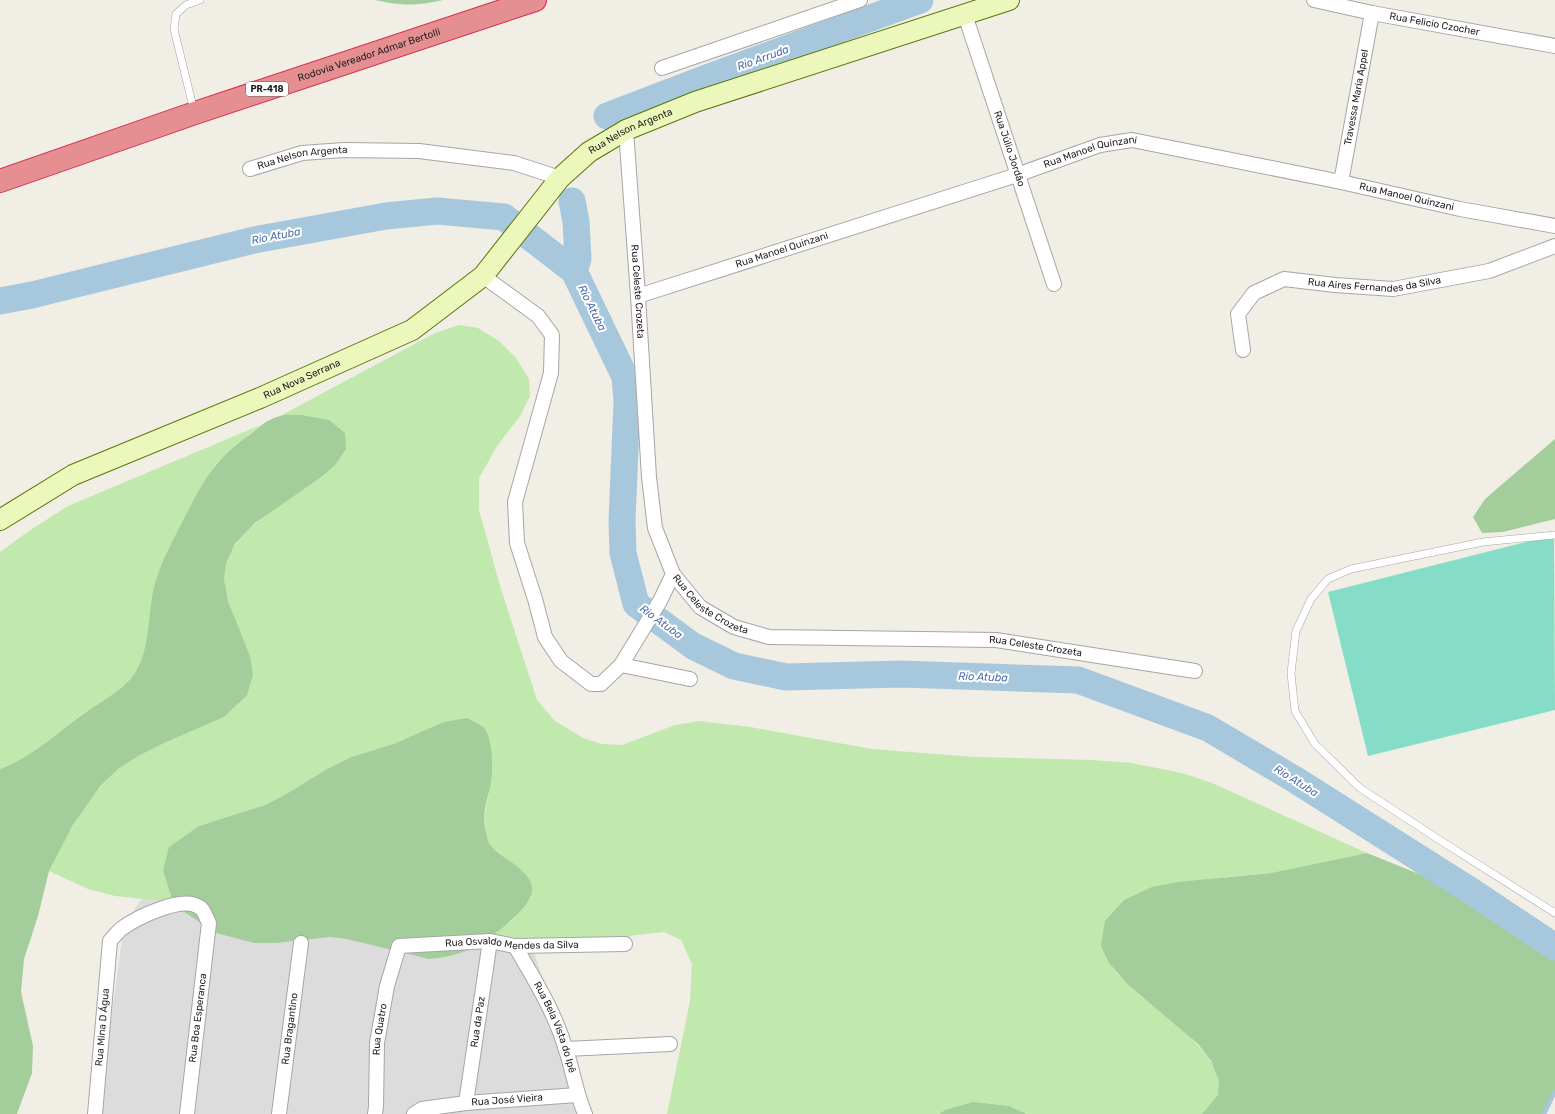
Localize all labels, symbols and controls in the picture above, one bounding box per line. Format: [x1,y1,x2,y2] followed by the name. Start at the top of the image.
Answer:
[1388,10,1481,38] street label: Rua Felicio Czocher
[296,26,442,84] street label: Rodovia Vereador Admar Bertolli
[735,42,791,73] water label: Rio Arruda
[1342,48,1371,146] street label: Travessa Maria Appel
[246,82,288,96] road number: PR-418
[586,106,674,157] street label: Rua Nelson Argenta
[991,109,1027,188] street label: Rua Júlio Jordão
[1042,134,1138,171] street label: Rua Manoel Quinzani
[256,144,348,172] street label: Rua Nelson Argenta
[1358,180,1455,213] street label: Rua Manoel Quinzani
[250,225,302,247] water label: Rio Atuba
[734,230,830,271] street label: Rua Manoel Quinzani
[628,244,647,339] street label: Rua Celeste Crozeta
[1307,274,1442,295] street label: Rua Aires Fernandes da Silva
[575,283,609,334] water label: Rio Atuba
[262,357,342,402] street label: Rua Nova Serrana
[670,572,750,637] street label: Rua Celeste Crozeta
[637,602,685,642] water label: Rio Atuba
[989,634,1083,659] street label: Rua Celeste Crozeta
[958,670,1009,684] water label: Rio Atuba
[1272,762,1321,800] water label: Rio Atuba
[445,935,579,953] street label: Rua Osvaldo Mendes da Silva
[187,973,209,1063] street label: Rua Boa Esperanca
[531,980,578,1075] street label: Rua Bela Vista do Ipê
[93,988,112,1067] street label: Rua Mina D Água
[279,992,301,1065] street label: Rua Bragantino
[468,996,488,1048] street label: Rua da Paz
[371,1002,390,1055] street label: Rua Quatro
[471,1091,543,1109] street label: Rua José Vieira

